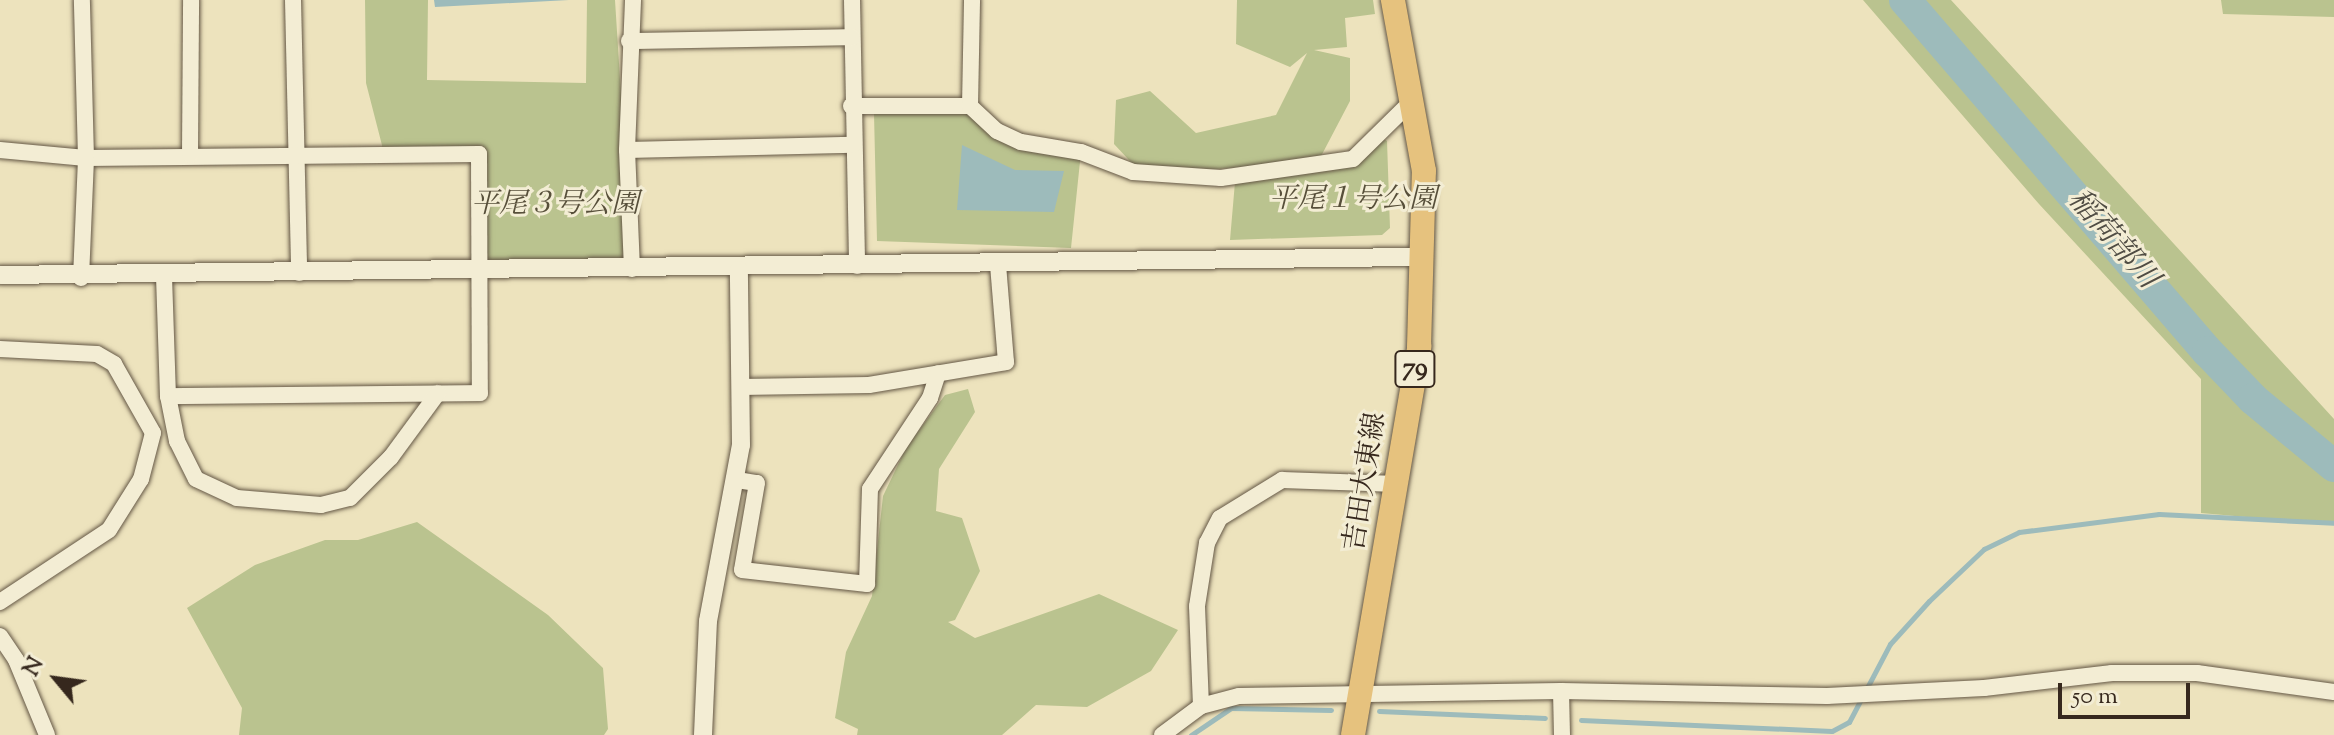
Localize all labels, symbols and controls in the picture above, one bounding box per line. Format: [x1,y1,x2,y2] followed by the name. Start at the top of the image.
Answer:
[1269,183,1437,217] park label: 平尾１号公園
[2059,183,2165,297] water label: 稲荷部川
[471,188,639,222] park label: 平尾３号公園
[1393,347,1437,391] road number: 79
[1338,410,1394,554] street label: 吉田大東線
[16,639,96,719] north arrow
[17,652,53,683] text: N
[2062,667,2194,717] scale bar
[2072,680,2118,714] text: 50 m

